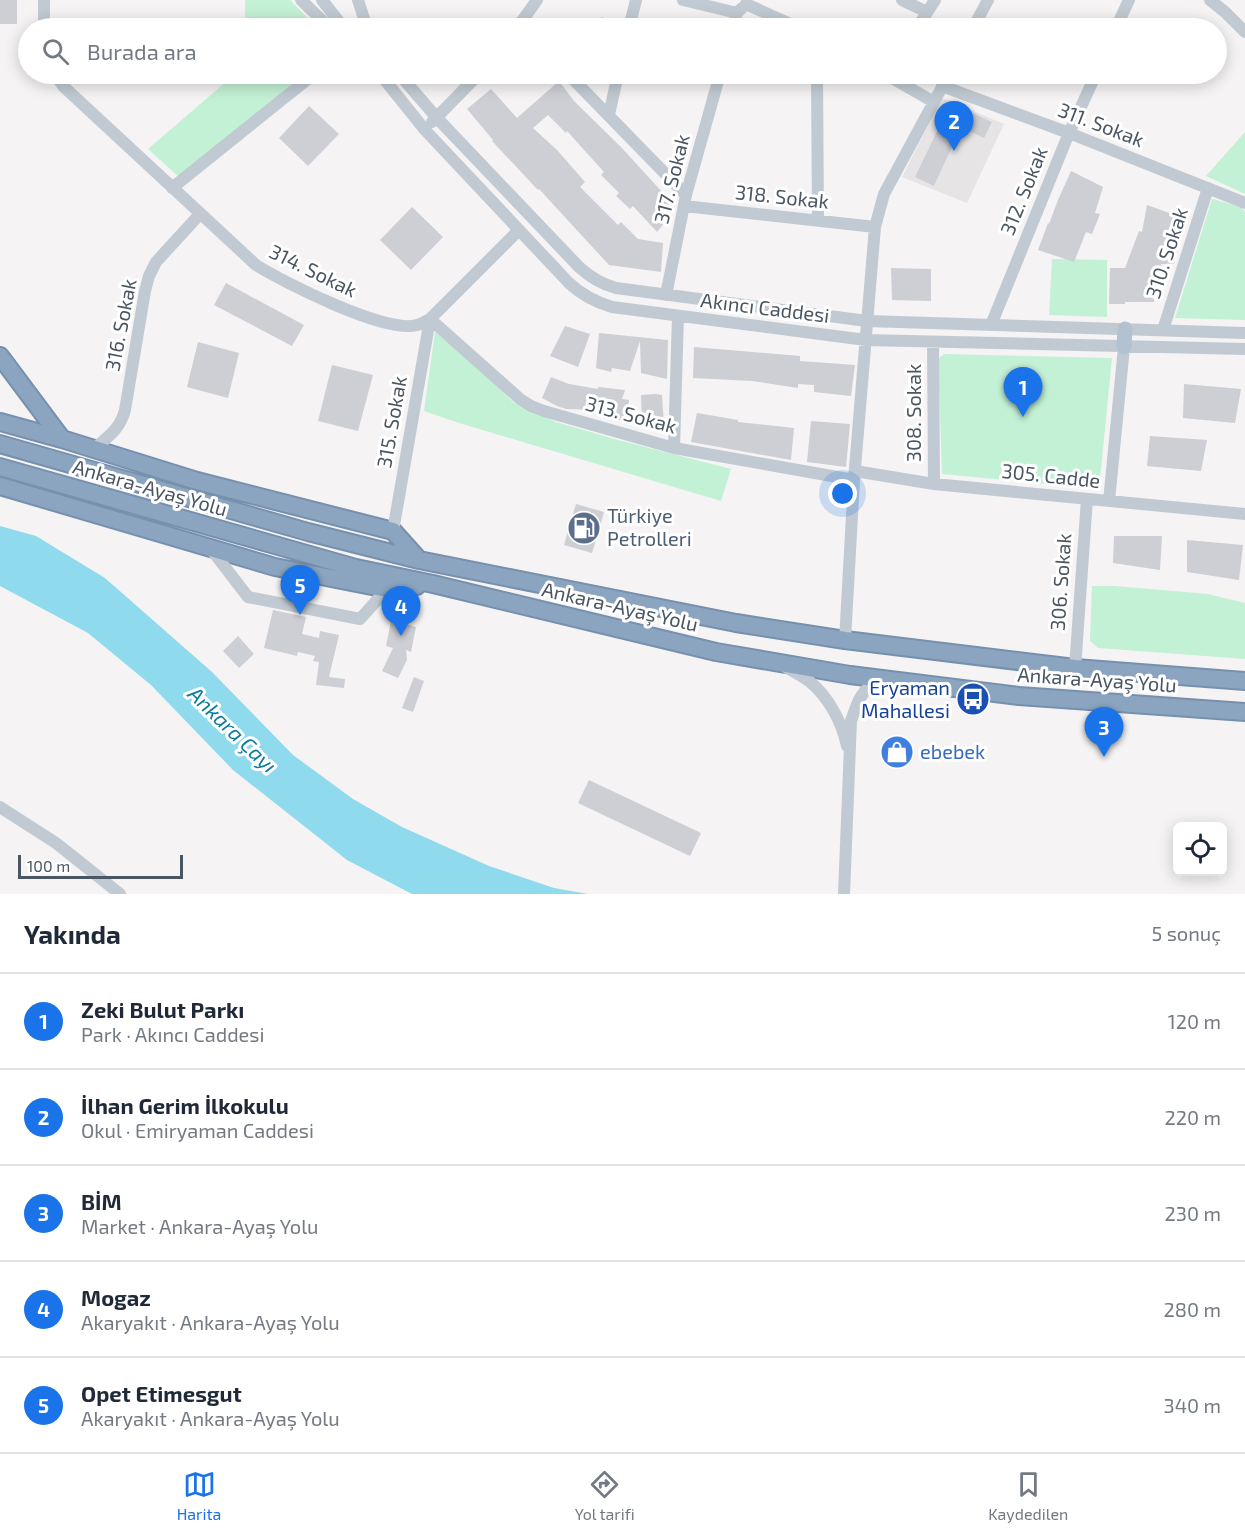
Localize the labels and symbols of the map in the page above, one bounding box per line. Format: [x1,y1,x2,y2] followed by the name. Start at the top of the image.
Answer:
[1055,97,1148,151] street label: 311. Sokak
[934,102,974,151] pin: 2
[648,132,694,226] street label: 317. Sokak
[994,143,1052,238] street label: 312. Sokak
[734,179,830,213] street label: 318. Sokak
[1140,204,1192,301] street label: 310. Sokak
[266,239,361,302] street label: 314. Sokak
[99,277,141,373] street label: 316. Sokak
[699,287,831,327] street label: Akıncı Caddesi
[901,364,925,462] street label: 308. Sokak
[1004,368,1042,417] pin: 1
[371,374,411,470] street label: 315. Sokak
[583,390,679,438] street label: 313. Sokak
[70,454,230,522] street label: Ankara-Ayaş Yolu
[1001,458,1102,492] street label: 305. Cadde
[828,479,857,508] your location
[607,503,692,550] place label: Türkiye Petrolleri
[566,510,602,546] fuel station icon: Türkiye Petrolleri
[1045,532,1075,631] street label: 306. Sokak
[280,566,320,615] pin: 5
[540,576,701,637] street label: Ankara-Ayaş Yolu
[382,586,420,636] pin: 4
[1017,661,1177,698] street label: Ankara-Ayaş Yolu
[861,675,950,722] place label: Eryaman Mahallesi
[182,680,282,779] water label: Ankara Çayı
[955,681,991,717] bus stop icon: Eryaman Mahallesi
[1084,708,1124,757] pin: 3
[879,734,915,770] shop icon: ebebek
[920,739,985,763] place label: ebebek
[18,852,183,880] scale bar

